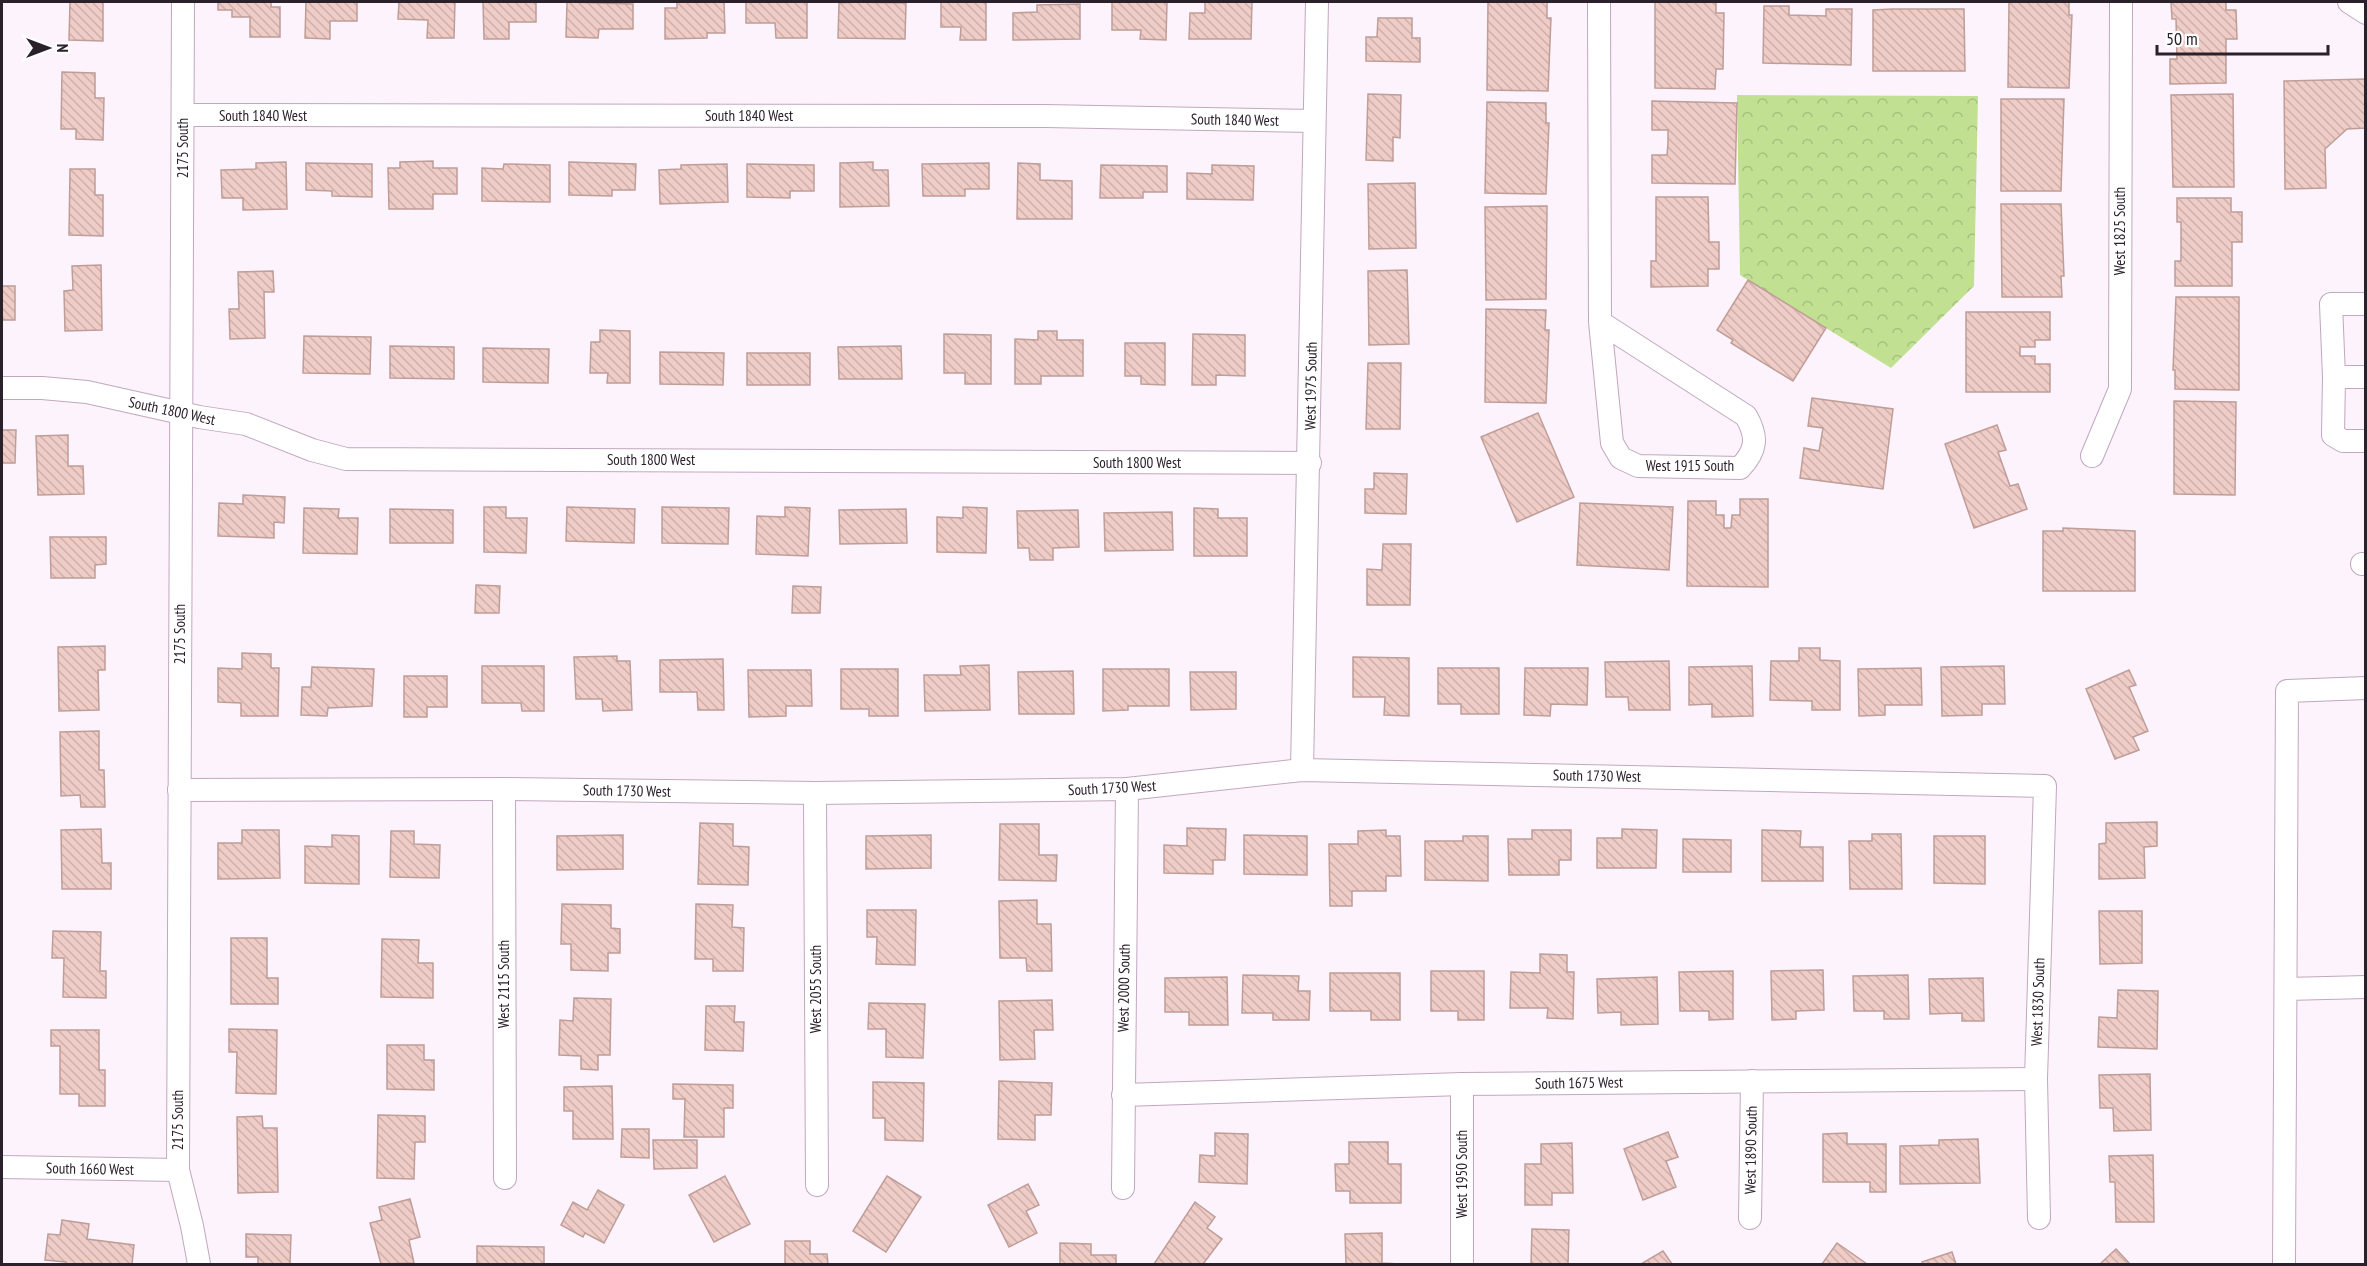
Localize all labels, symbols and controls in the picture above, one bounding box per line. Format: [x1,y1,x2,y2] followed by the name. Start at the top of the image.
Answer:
[18,18,78,78] north arrow
[2157,18,2328,56] scale bar
[2166,27,2198,50] text: 50 m
[53,44,73,52] text: N
[219,106,307,125] street label: South 1840 West
[705,106,793,125] street label: South 1840 West
[1191,109,1279,130] street label: South 1840 West
[173,118,192,178] street label: 2175 South
[2110,187,2129,275] street label: West 1825 South
[1300,342,1321,430] street label: West 1975 South
[127,392,217,429] street label: South 1800 West
[607,450,695,469] street label: South 1800 West
[1093,453,1181,472] street label: South 1800 West
[1646,456,1734,475] street label: West 1915 South
[170,604,189,664] street label: 2175 South
[1553,765,1641,786] street label: South 1730 West
[1067,776,1157,799] street label: South 1730 West
[583,780,671,801] street label: South 1730 West
[494,940,513,1028] street label: West 2115 South
[1113,944,1134,1032] street label: West 2000 South
[806,945,825,1033] street label: West 2055 South
[2026,957,2049,1047] street label: West 1830 South
[1535,1072,1623,1093] street label: South 1675 West
[168,1090,187,1150] street label: 2175 South
[1740,1106,1761,1194] street label: West 1890 South
[1452,1130,1471,1218] street label: West 1950 South
[46,1158,134,1179] street label: South 1660 West

